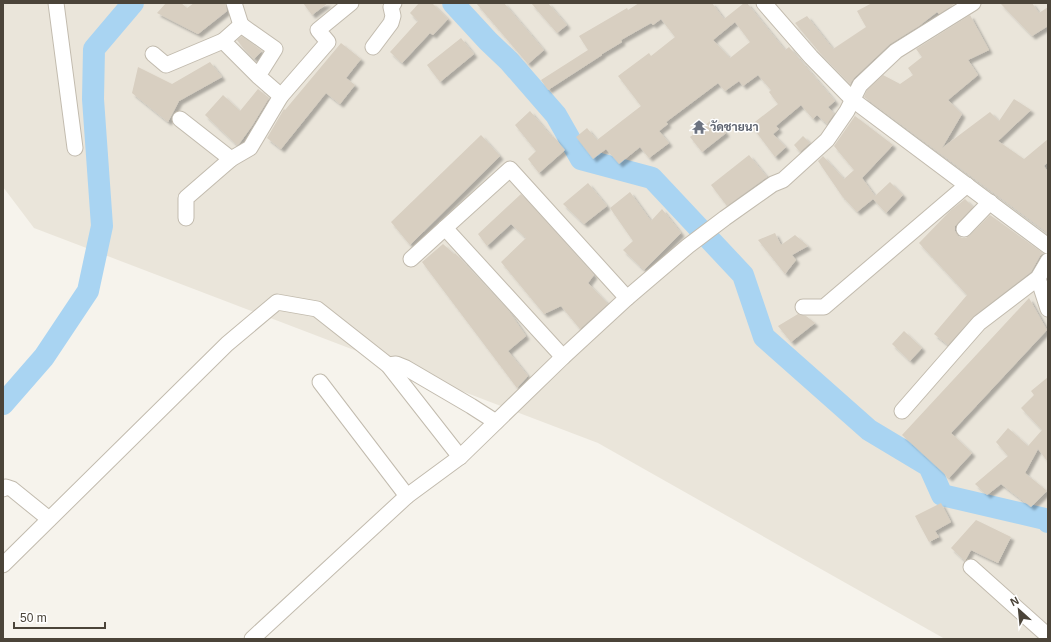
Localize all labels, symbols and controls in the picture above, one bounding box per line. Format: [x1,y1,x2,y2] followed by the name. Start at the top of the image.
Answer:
[691,119,707,135] temple icon: วัดชายนา
[710,120,759,134] place label: วัดชายนา
[999,590,1039,630] north arrow
[1008,594,1021,608] text: N
[14,604,105,630] scale bar
[20,611,47,625] text: 50 m

